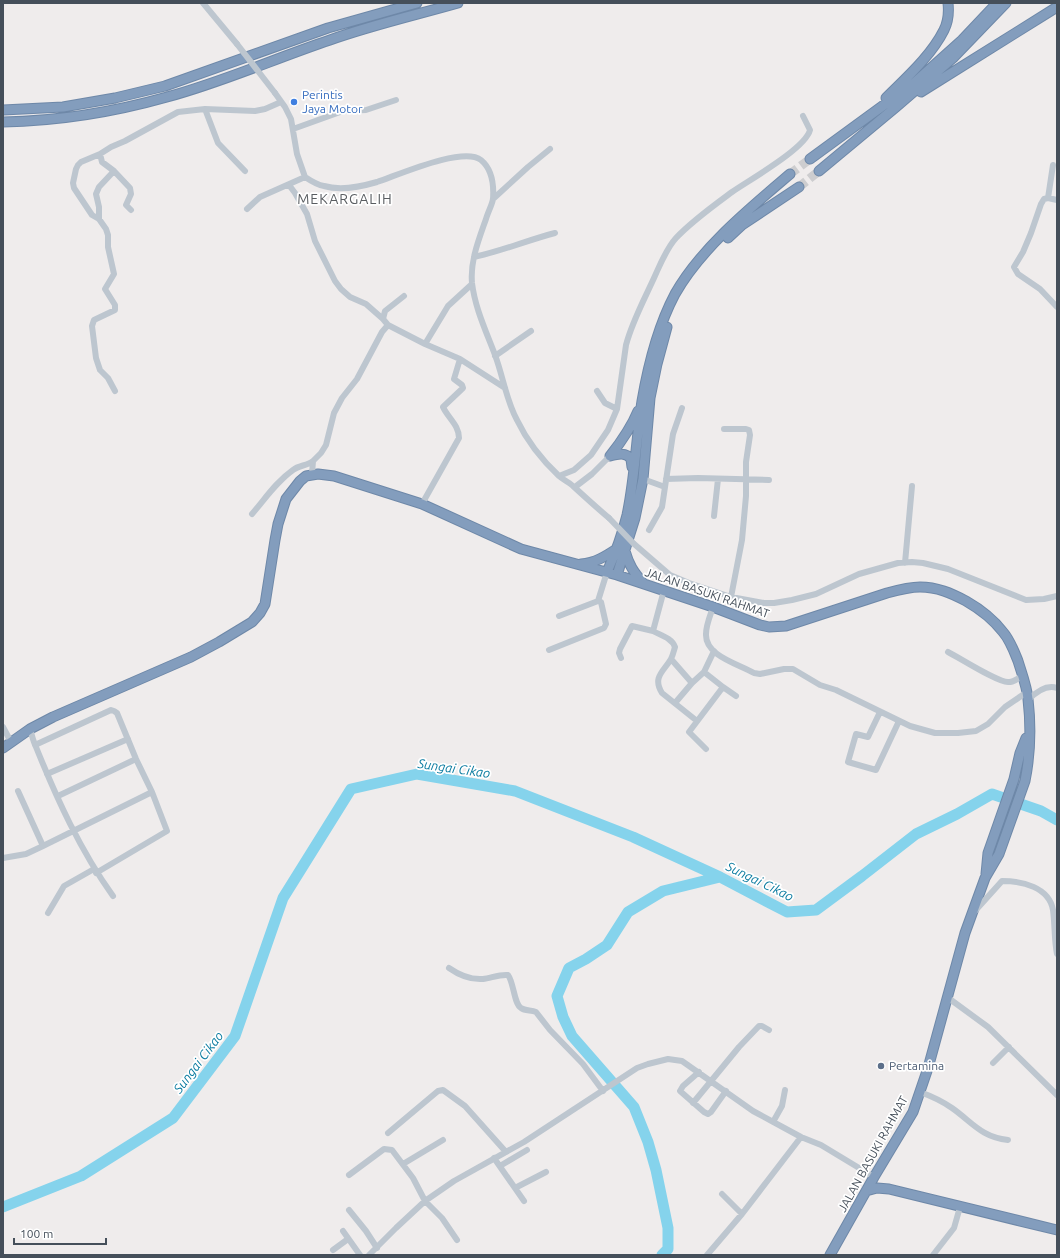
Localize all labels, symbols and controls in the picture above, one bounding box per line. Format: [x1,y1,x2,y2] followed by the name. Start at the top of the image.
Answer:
[302,88,363,115] place label: Perintis Jaya Motor
[289,97,299,107] marker: Perintis Jaya Motor
[297,191,393,207] district label: MEKARGALIH
[643,565,771,620] street label: JALAN BASUKI RAHMAT
[416,756,491,780] water label: Sungai Cikao
[723,858,796,903] water label: Sungai Cikao
[170,1029,226,1096] water label: Sungai Cikao
[889,1059,944,1072] place label: Pertamina
[876,1061,886,1071] marker: Pertamina
[835,1093,910,1214] street label: JALAN BASUKI RAHMAT
[14,1220,106,1246] scale bar
[20,1227,53,1240] text: 100 m

